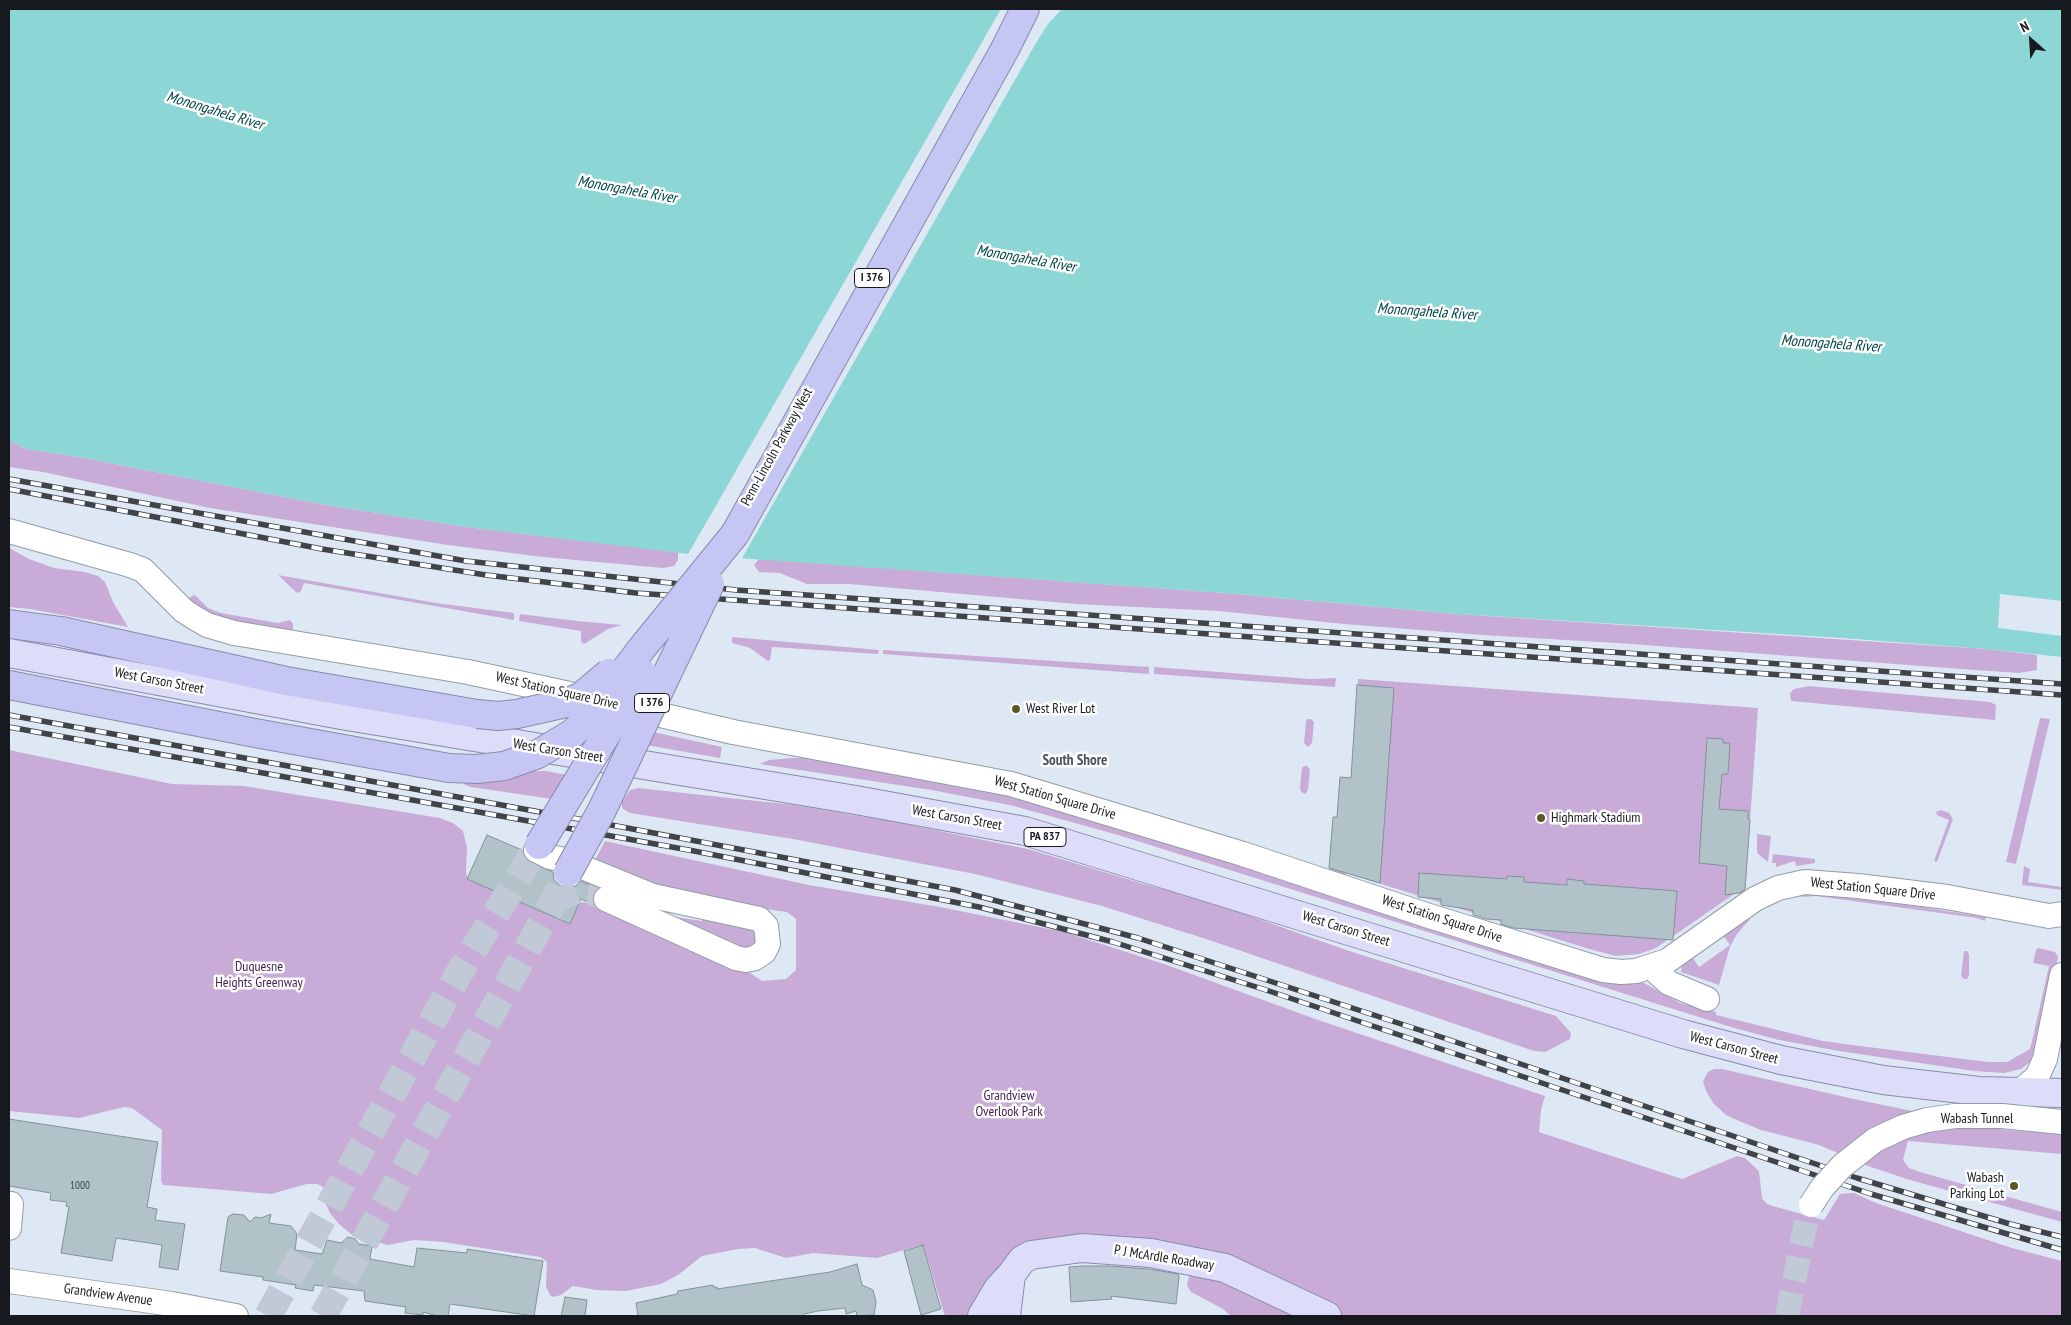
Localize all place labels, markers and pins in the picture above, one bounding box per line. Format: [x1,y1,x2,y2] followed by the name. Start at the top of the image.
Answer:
[1026,701,1095,717] place label: West River Lot
[1010,703,1022,715] marker: West River Lot
[1551,810,1640,826] place label: Highmark Stadium
[1535,812,1547,824] marker: Highmark Stadium
[1950,1170,2004,1202] place label: Wabash Parking Lot
[2008,1180,2020,1192] marker: Wabash Parking Lot

